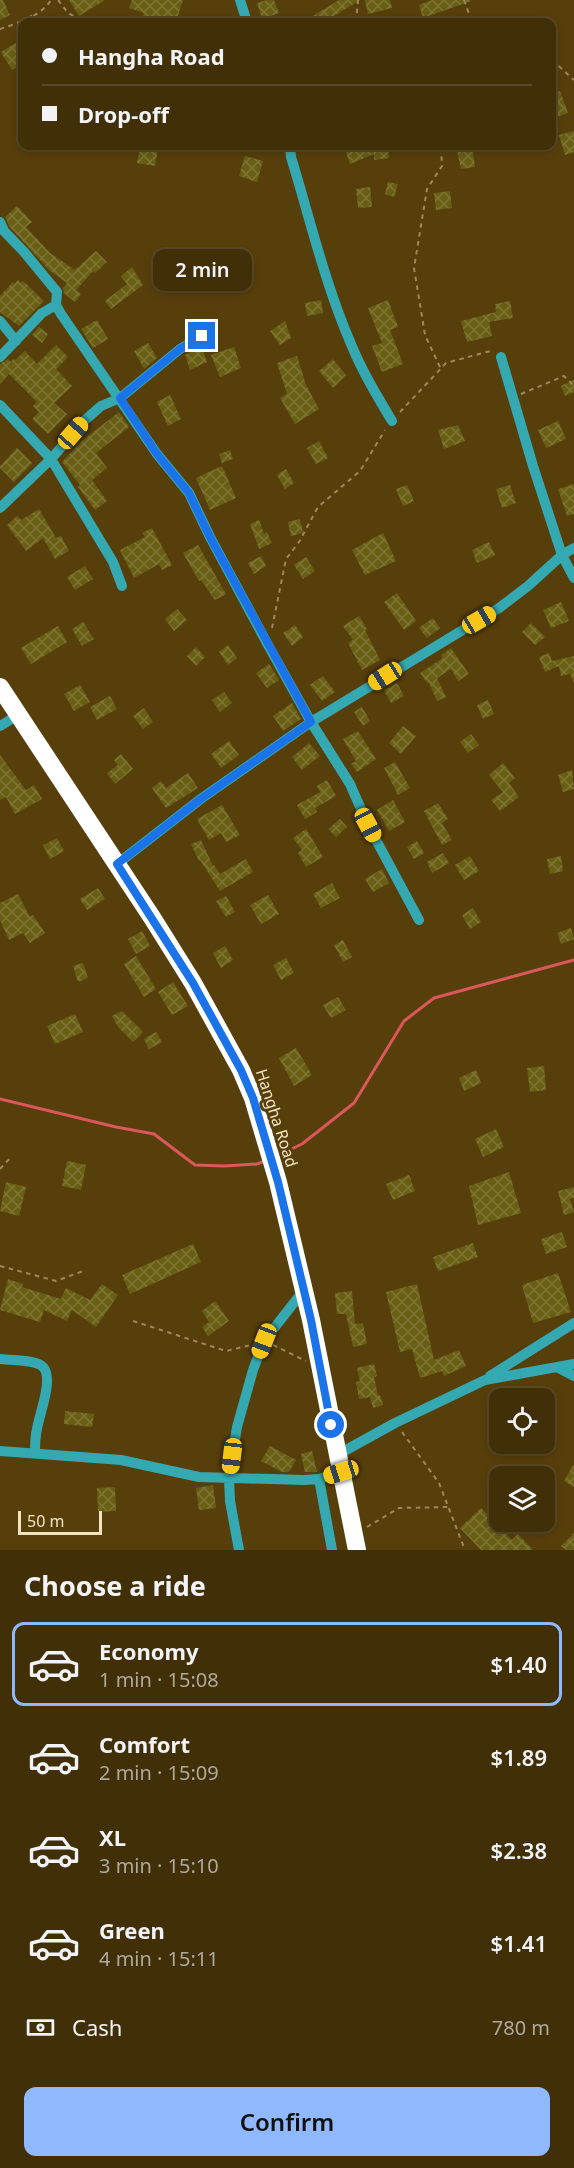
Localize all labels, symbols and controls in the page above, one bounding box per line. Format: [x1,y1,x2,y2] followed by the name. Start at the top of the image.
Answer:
[78,41,225,71] text: Hangha Road
[78,99,169,129] text: Drop-off
[152,249,252,291] callout: 2 min
[175,256,230,283] text: 2 min
[188,322,215,349] route end
[54,414,92,452] car
[459,603,499,637] car
[365,659,405,693] car
[352,805,384,845] car
[251,1066,303,1170] street label: Hangha Road
[249,1321,279,1361] car
[489,1388,555,1532] map controls
[489,1388,555,1454] button: locate
[317,1411,344,1438] route start
[221,1437,243,1475] car
[321,1458,361,1486] car
[489,1466,555,1532] button: layers
[18,1508,102,1536] scale bar
[27,1510,64,1532] text: 50 m
[24,1567,206,1604] text: Choose a ride
[99,1636,198,1666] text: Economy
[27,1637,81,1691] icon: car
[491,1649,547,1679] text: $1.40
[99,1666,219,1693] text: 1 min · 15:08
[99,1729,190,1759] text: Comfort
[27,1730,81,1784] icon: car
[491,1742,547,1772] text: $1.89
[99,1759,219,1786] text: 2 min · 15:09
[99,1822,126,1852] text: XL
[27,1823,81,1877] icon: car
[491,1835,547,1865] text: $2.38
[99,1852,219,1879] text: 3 min · 15:10
[99,1915,165,1945] text: Green
[27,1916,81,1970] icon: car
[491,1928,547,1958] text: $1.41
[99,1945,219,1972] text: 4 min · 15:11
[24,2011,57,2044] icon: cash
[72,2012,122,2042] text: Cash
[492,2014,550,2041] text: 780 m
[24,2087,550,2156] button: Confirm

